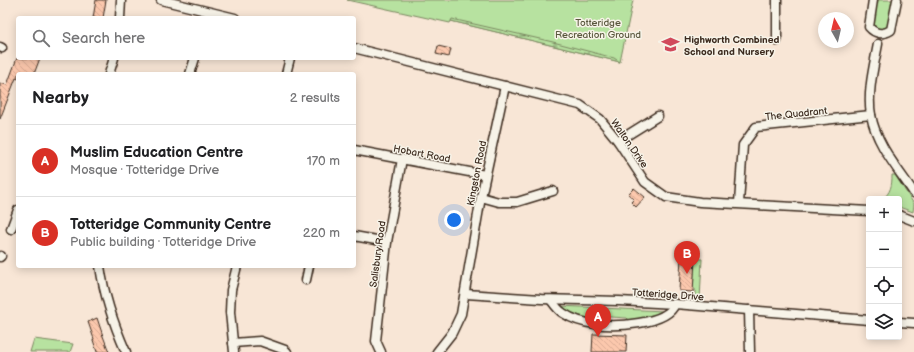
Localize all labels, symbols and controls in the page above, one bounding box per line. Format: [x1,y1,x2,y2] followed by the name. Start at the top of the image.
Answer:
[818,12,854,48] north arrow
[16,16,356,60] search box
[555,17,641,41] park label: Totteridge Recreation Ground
[30,27,52,49] icon: search
[62,29,145,48] text: Search here
[684,34,779,58] place label: Highworth Combined School and Nursery
[661,35,681,55] school or university icon: Highworth Combined School and Nursery
[32,88,89,108] text: Nearby
[290,90,340,106] text: 2 results
[764,105,828,123] street label: The Quadrant
[608,117,650,170] street label: Walton Drive
[465,139,489,207] street label: Kingston Road
[70,143,243,162] text: Muslim Education Centre
[392,143,452,165] street label: Hobart Road
[41,153,49,169] text: A
[307,153,340,169] text: 170 m
[70,162,219,178] text: Mosque · Totteridge Drive
[866,196,902,340] map controls
[866,196,902,232] button: +
[444,210,464,230] your location
[70,215,271,234] text: Totteridge Community Centre
[367,220,389,288] street label: Salisbury Road
[40,225,50,241] text: B
[303,225,340,241] text: 220 m
[866,232,902,268] button: −
[70,234,256,250] text: Public building · Totteridge Drive
[674,241,700,274] pin: B
[866,268,902,304] button: locate
[632,287,704,303] street label: Totteridge Drive
[585,304,611,337] pin: A
[866,304,902,340] button: layers

